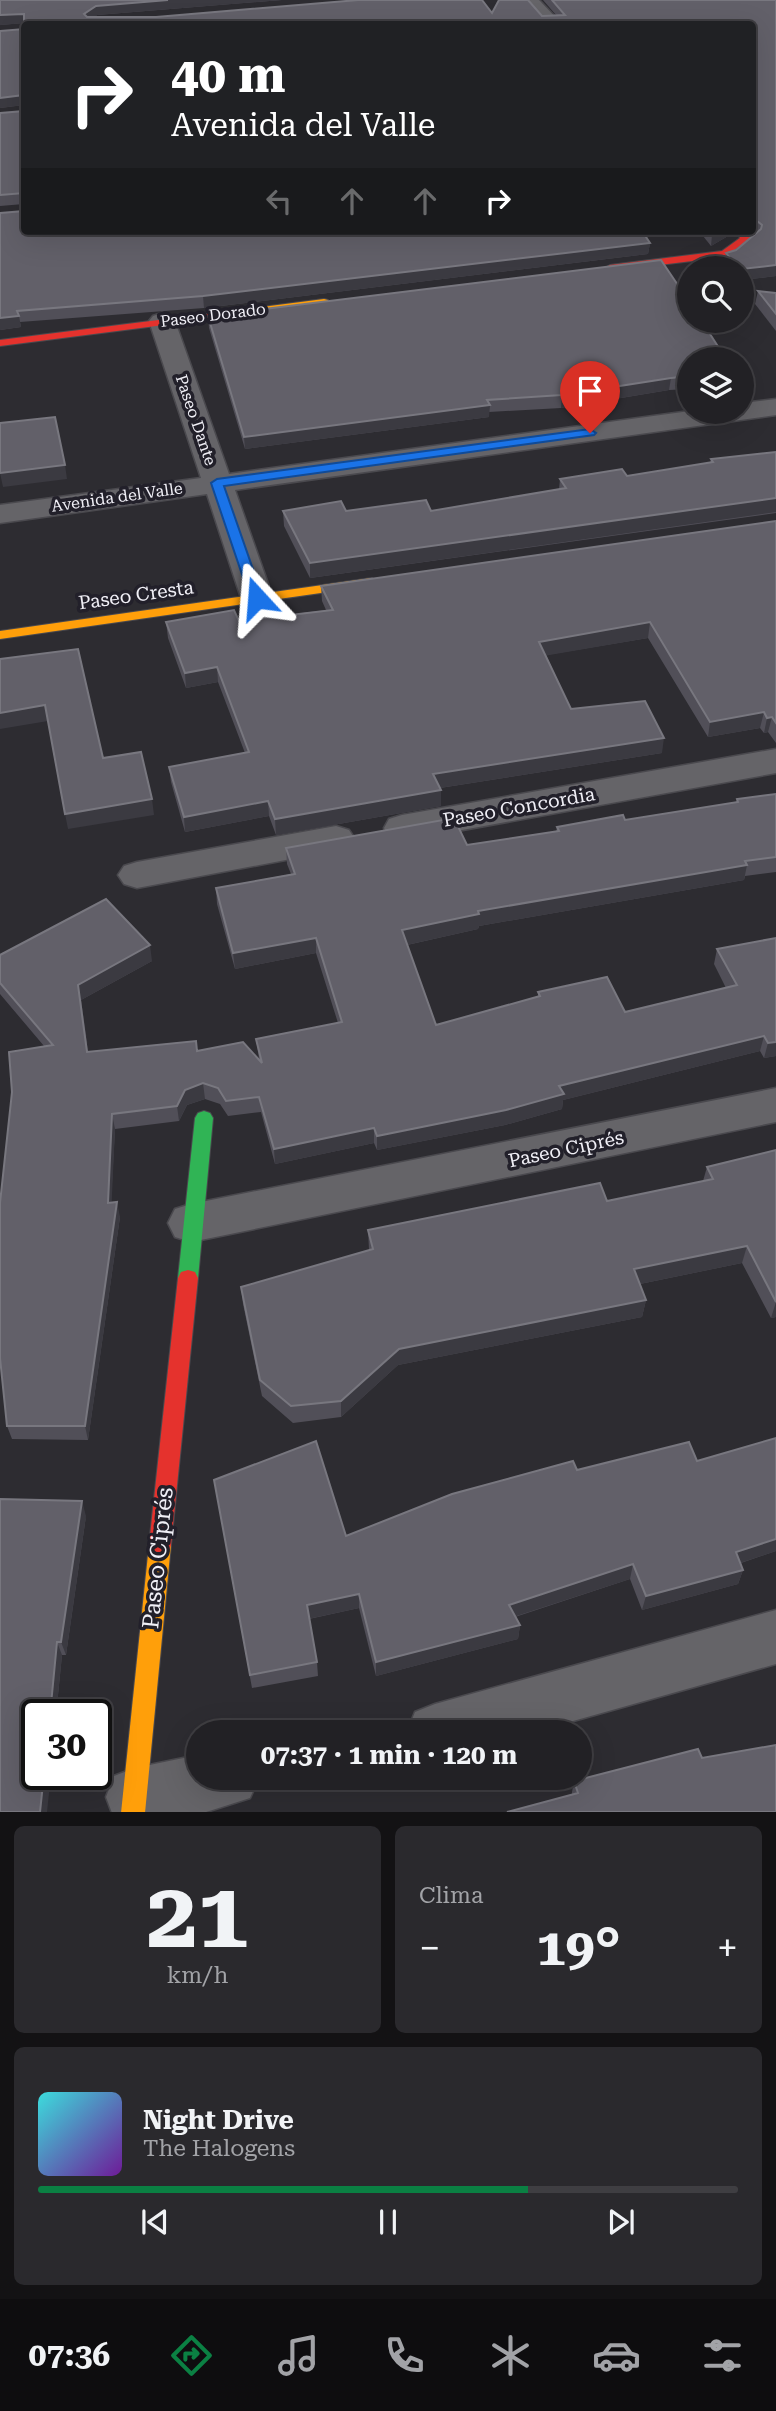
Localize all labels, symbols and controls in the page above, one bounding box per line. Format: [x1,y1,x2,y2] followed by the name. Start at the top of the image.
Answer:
[171,47,286,104] text: 40 m
[56,49,147,140] icon: right
[171,106,435,144] text: Avenida del Valle
[260,182,298,220] icon: left
[333,182,371,220] icon: ahead
[406,182,444,220] icon: ahead
[479,182,517,220] icon: right
[677,256,754,424] map controls
[677,256,754,333] button: search
[159,299,267,331] street label: Paseo Dorado
[677,347,754,424] button: layers
[560,361,620,433] pin
[172,372,220,468] street label: Paseo Dante
[571,372,609,410] icon: arrive
[50,478,184,516] street label: Avenida del Valle
[220,561,294,635] position arrow
[77,575,196,614] street label: Paseo Cresta
[441,782,598,832] street label: Paseo Concordia
[506,1126,626,1172] street label: Paseo Ciprés
[137,1486,179,1630] street label: Paseo Ciprés
[21,1699,112,1790] speed limit sign: 30
[261,1740,517,1770] text: 07:37 · 1 min · 120 m
[147,1863,248,1969] text: 21
[419,1882,483,1909] text: Clima
[536,1917,621,1978] text: 19°
[419,1926,440,1970] text: −
[717,1926,738,1970] text: +
[167,1962,228,1989] text: km/h
[143,2105,294,2135] text: Night Drive
[143,2135,295,2162] text: The Halogens
[136,2203,174,2241] icon: previous
[369,2203,407,2241] icon: pause
[602,2203,640,2241] icon: next
[167,2331,216,2380] icon: directions
[274,2331,323,2380] icon: music
[380,2331,429,2380] icon: phone
[486,2331,535,2380] icon: climate
[592,2331,641,2380] icon: car
[698,2331,747,2380] icon: filters
[29,2336,110,2374] text: 07:36

